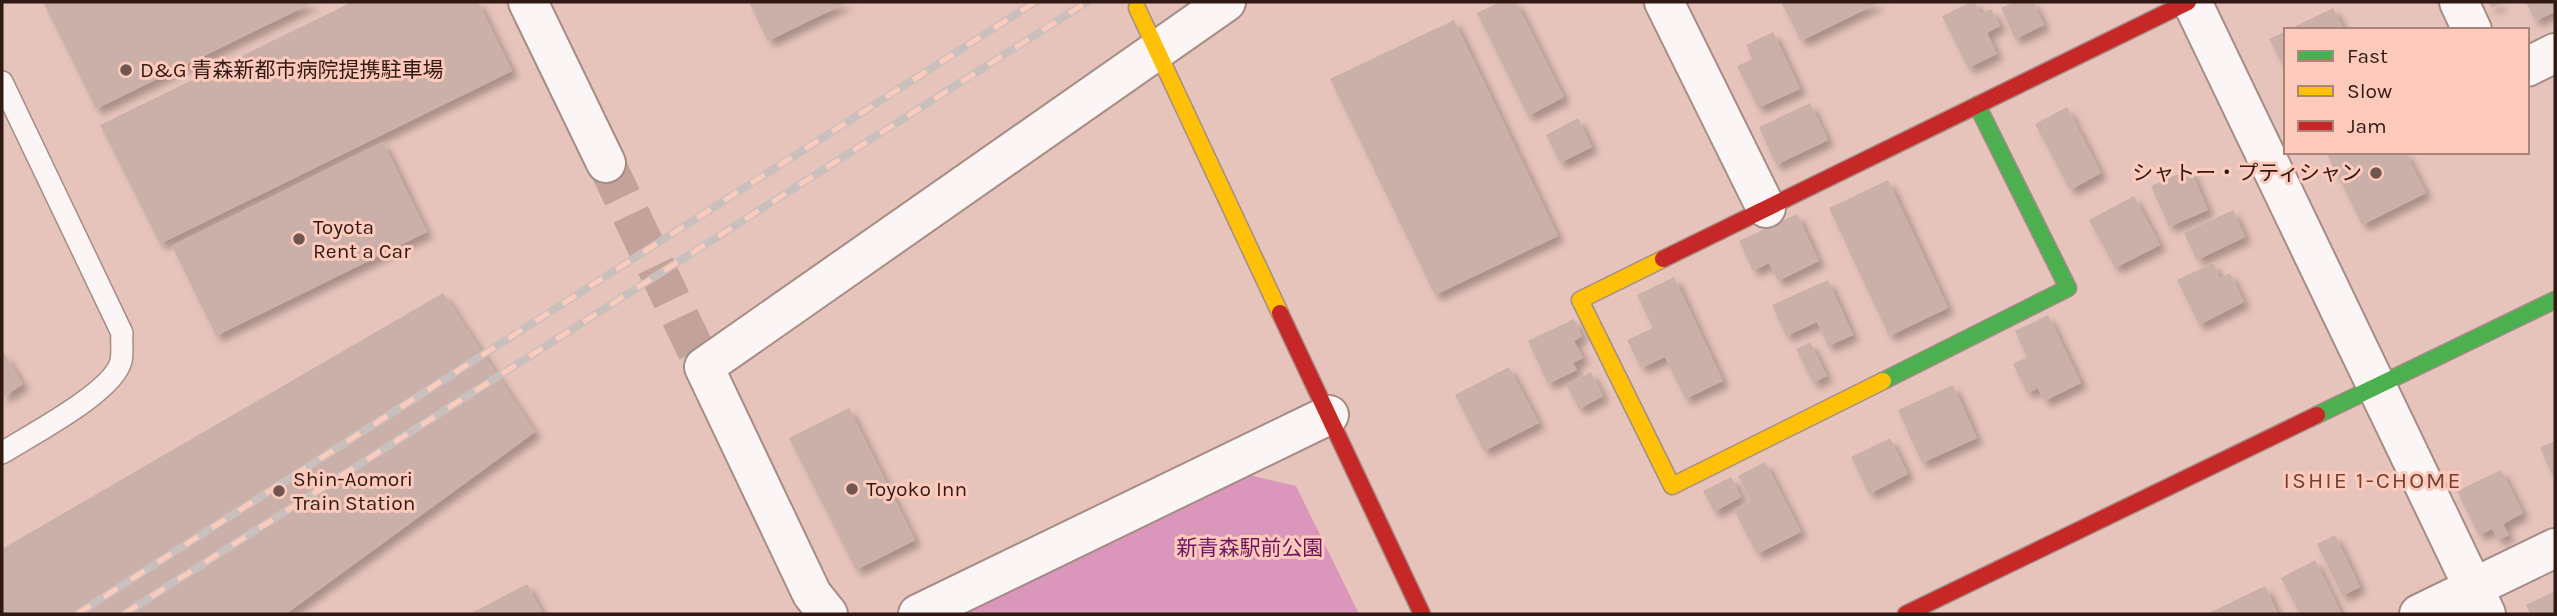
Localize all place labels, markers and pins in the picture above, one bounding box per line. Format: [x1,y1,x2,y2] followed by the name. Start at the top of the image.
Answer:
[140,58,444,82] place label: D&G 青森新都市病院提携駐車場
[118,62,134,78] marker: D&G 青森新都市病院提携駐車場
[2132,161,2362,185] place label: シャトー・プティシャン
[2368,165,2384,181] marker: シャトー・プティシャン
[313,215,411,263] place label: Toyota Rent a Car
[291,231,307,247] marker: Toyota Rent a Car
[293,467,416,515] place label: Shin-Aomori Train Station
[866,477,967,501] place label: Toyoko Inn
[844,481,860,497] marker: Toyoko Inn
[271,483,287,499] marker: Shin-Aomori Train Station

